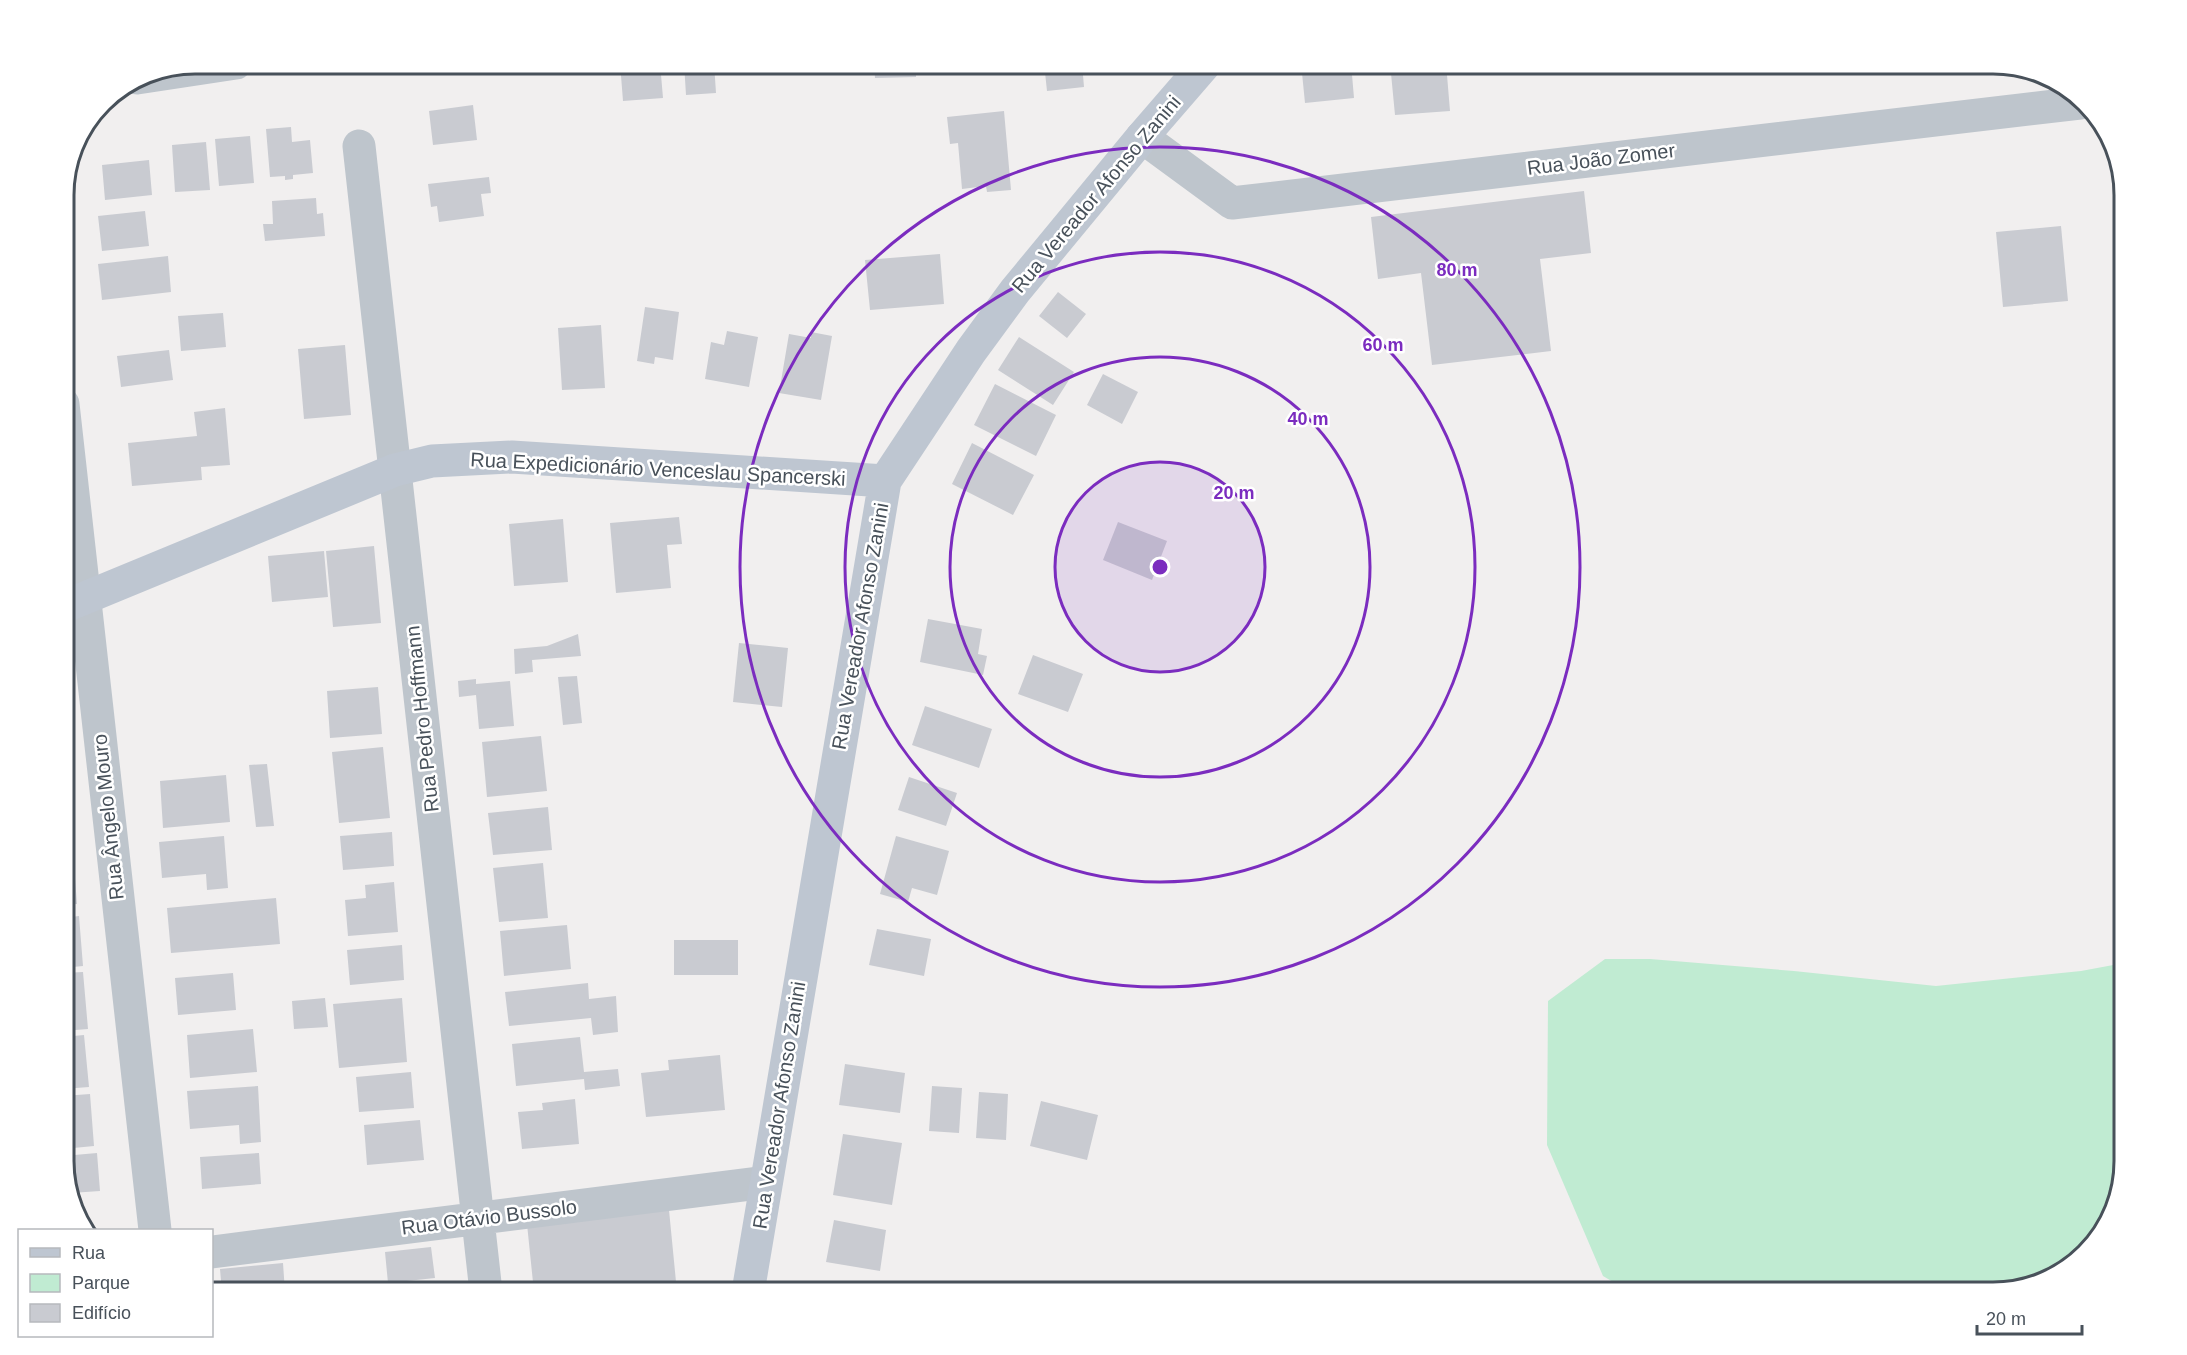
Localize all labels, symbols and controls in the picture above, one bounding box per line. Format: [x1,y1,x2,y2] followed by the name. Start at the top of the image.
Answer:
[1007,91,1185,297] street label: Rua Vereador Afonso Zanini
[1526,139,1677,179] street label: Rua João Zomer
[1436,260,1478,280] text: 80 m
[1362,335,1404,355] text: 60 m
[1287,409,1329,429] text: 40 m
[470,448,846,490] street label: Rua Expedicionário Venceslau Spancerski
[1213,483,1255,503] text: 20 m
[827,501,893,751] street label: Rua Vereador Afonso Zanini
[1150,557,1170,577] centre of rings
[401,625,443,813] street label: Rua Pedro Hoffmann
[88,733,128,901] street label: Rua Ângelo Mouro
[749,980,809,1230] street label: Rua Vereador Afonso Zanini
[400,1195,578,1239] street label: Rua Otávio Bussolo
[18,1229,213,1337] legend
[72,1243,106,1263] text: Rua
[72,1273,130,1293] text: Parque
[1977,1298,2082,1336] scale bar
[72,1303,131,1323] text: Edifício
[1986,1309,2026,1329] text: 20 m

